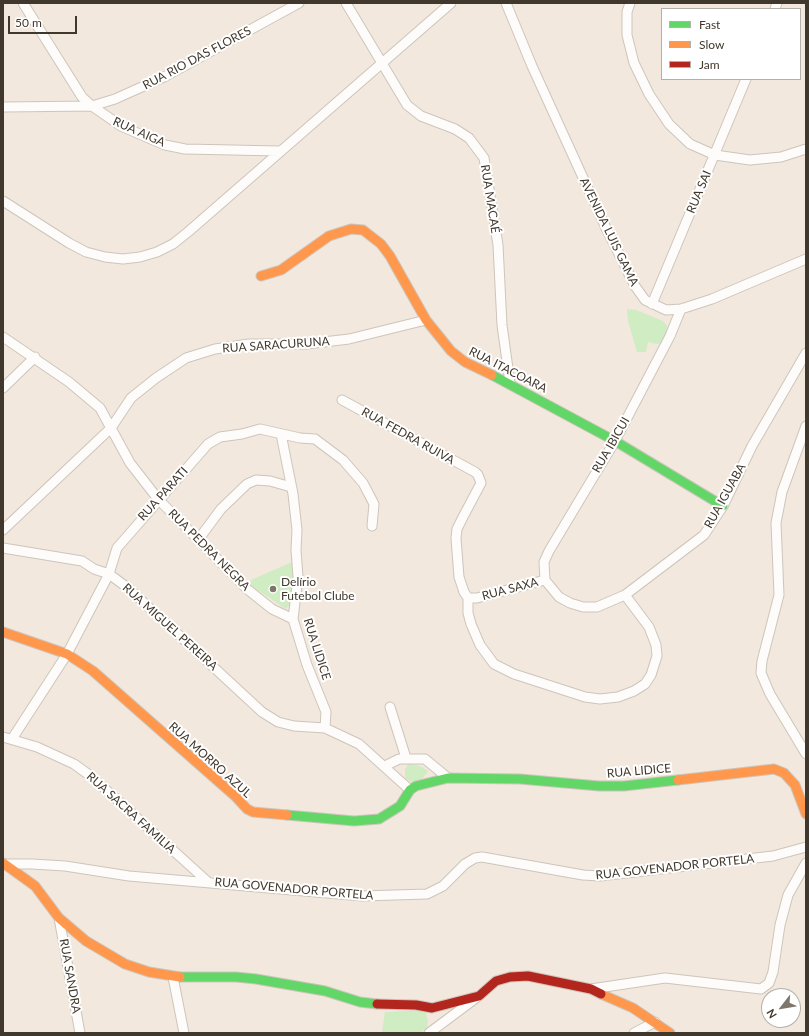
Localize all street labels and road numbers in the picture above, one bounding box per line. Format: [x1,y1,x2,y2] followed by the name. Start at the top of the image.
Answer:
[140,23,254,93] street label: RUA RIO DAS FLORES
[111,114,167,150] street label: RUA AIGA
[477,164,503,234] street label: RUA MACAÉ
[684,168,714,216] street label: RUA SAI
[576,175,642,289] street label: AVENIDA LUIS GAMA
[222,334,330,356] street label: RUA SARACURUNA
[467,344,549,396] street label: RUA ITACOARA
[359,404,457,468] street label: RUA FEDRA RUIVA
[589,415,633,475] street label: RUA IBICUI
[701,461,749,531] street label: RUA IGUABA
[135,464,191,524] street label: RUA PARATI
[165,506,253,594] street label: RUA PEDRA NEGRA
[480,575,540,603] street label: RUA SAXA
[119,580,221,674] street label: RUA MIGUEL PEREIRA
[300,616,334,682] street label: RUA LIDICE
[166,719,254,801] street label: RUA MORRO AZUL
[606,761,672,781] street label: RUA LIDICE
[84,769,178,857] street label: RUA SACRA FAMILIA
[595,852,755,882] street label: RUA GOVENADOR PORTELA
[214,875,374,903] street label: RUA GOVENADOR PORTELA
[56,937,84,1015] street label: RUA SANDRA

